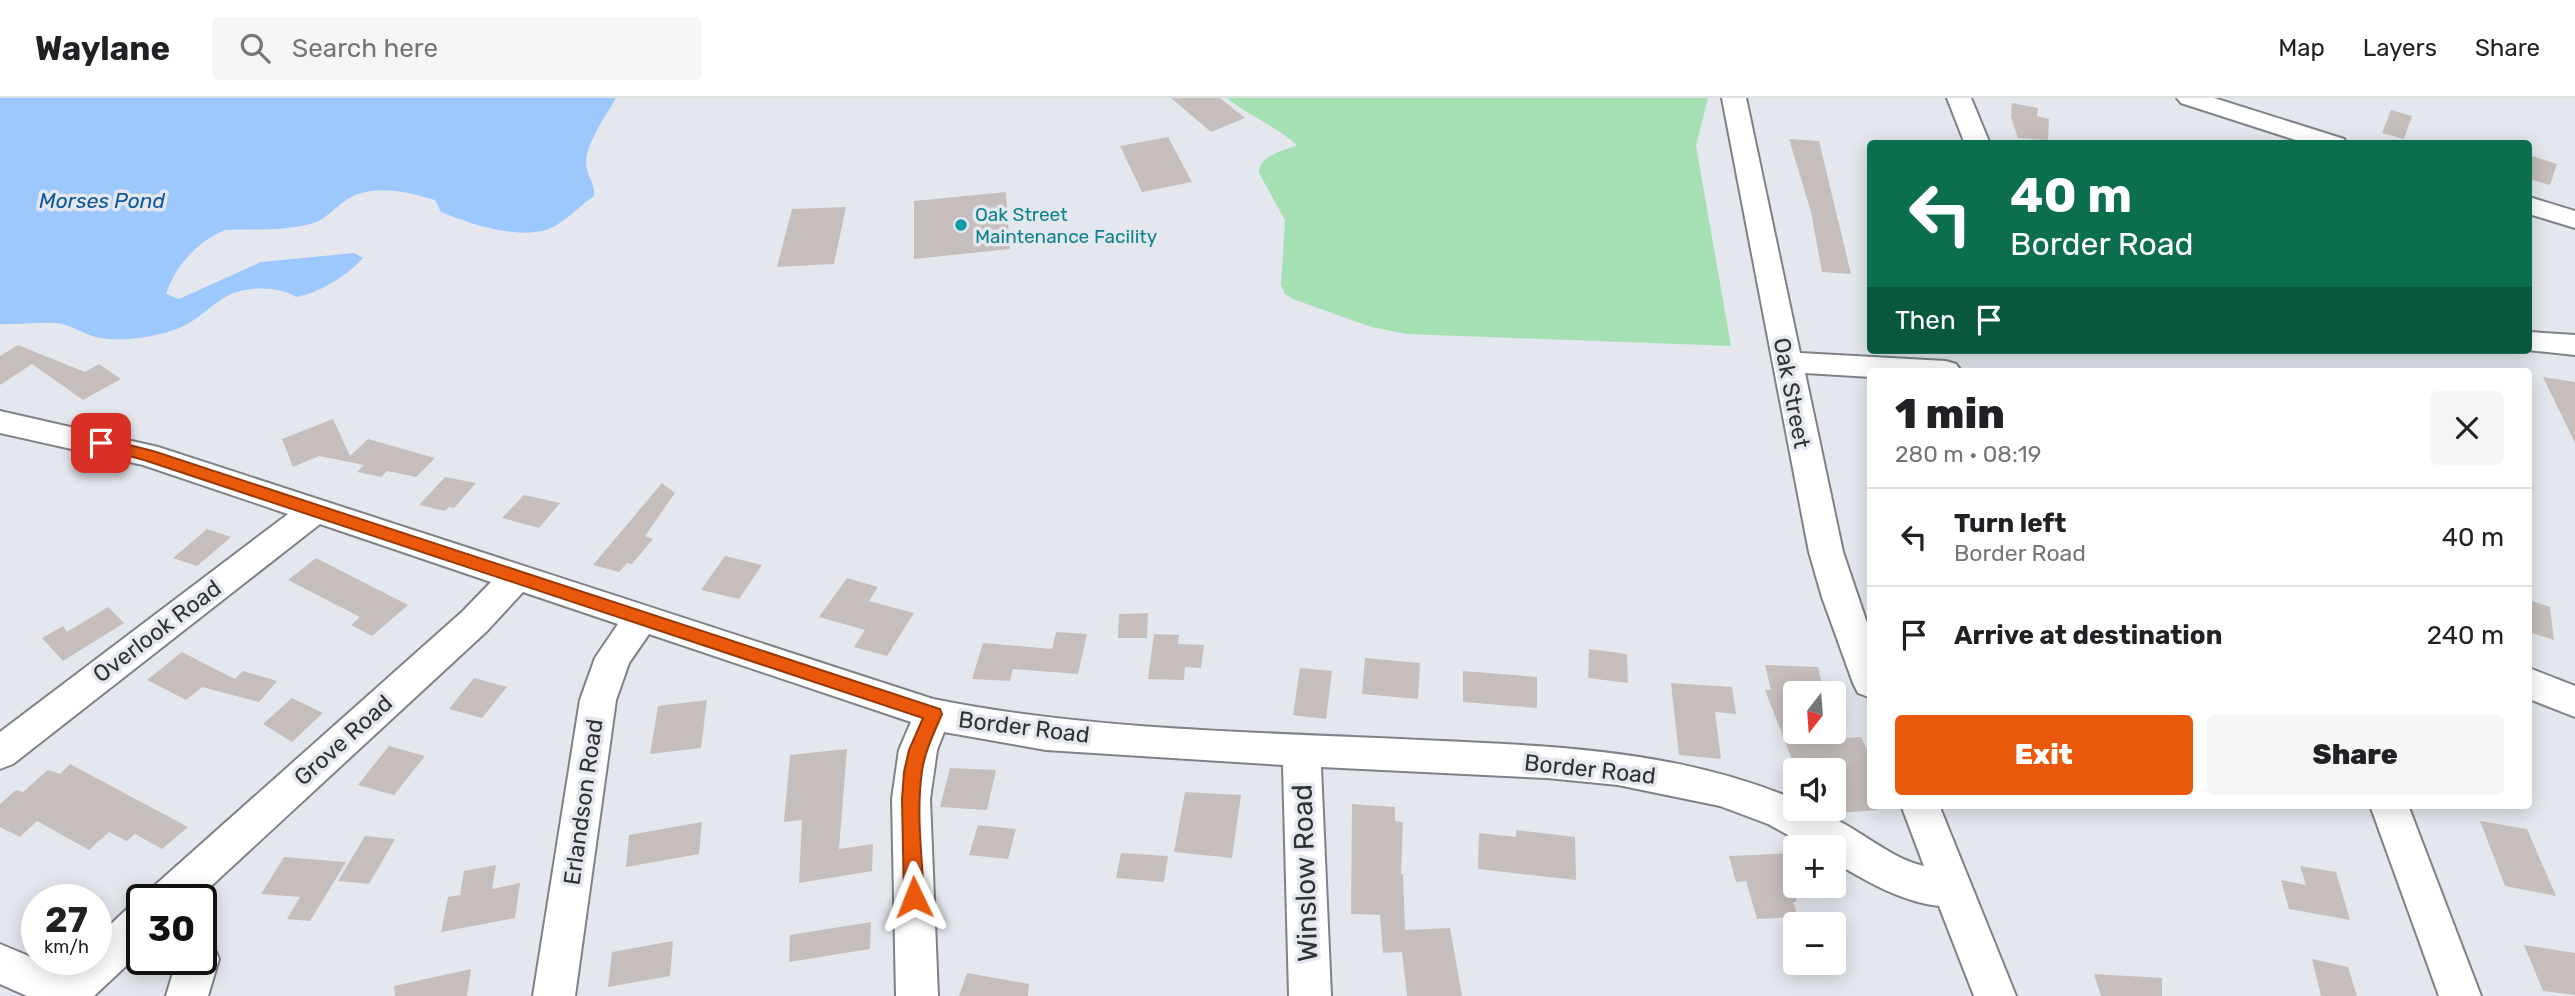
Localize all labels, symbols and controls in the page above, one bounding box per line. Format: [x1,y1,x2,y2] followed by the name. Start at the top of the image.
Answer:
[212,17,702,80] search box
[35,29,170,68] text: Waylane
[236,29,274,67] icon: search
[292,33,438,64] text: Search here
[2278,34,2325,62] text: Map
[2363,34,2437,62] text: Layers
[2475,34,2540,62] text: Share
[2010,166,2132,224] text: 40 m
[1895,168,1986,259] icon: left
[39,188,165,213] water label: Morses Pond
[975,203,1157,248] place label: Oak Street Maintenance Facility
[953,217,969,233] marker: Oak Street Maintenance Facility
[2010,225,2194,263] text: Border Road
[1970,301,2008,339] icon: arrive
[1895,305,1956,336] text: Then
[1768,335,1816,451] street label: Oak Street
[1895,389,2005,439] text: 1 min
[2430,391,2504,465] button: close
[71,413,131,473] pin
[82,424,120,462] icon: arrive
[1895,440,2041,468] text: 280 m · 08:19
[1954,508,2066,539] text: Turn left
[1895,518,1933,556] icon: left
[2442,522,2504,553] text: 40 m
[1954,539,2086,567] text: Border Road
[87,574,227,688] street label: Overlook Road
[1895,616,1933,654] icon: arrive
[1954,620,2222,651] text: Arrive at destination
[2427,620,2504,651] text: 240 m
[1783,681,1846,744] north arrow
[1783,681,1846,975] map controls
[288,689,398,791] street label: Grove Road
[957,705,1091,749] street label: Border Road
[1895,715,2193,795] button: Exit
[2207,715,2504,795] button: Share
[557,717,609,887] street label: Erlandson Road
[1523,748,1657,790] street label: Border Road
[1783,758,1846,821] button: sound
[1285,783,1325,963] street label: Winslow Road
[1783,835,1846,898] button: +
[877,860,951,934] position arrow
[126,884,217,975] speed limit sign: 30
[45,899,88,941] text: 27
[1783,912,1846,975] button: −
[44,936,89,958] text: km/h

